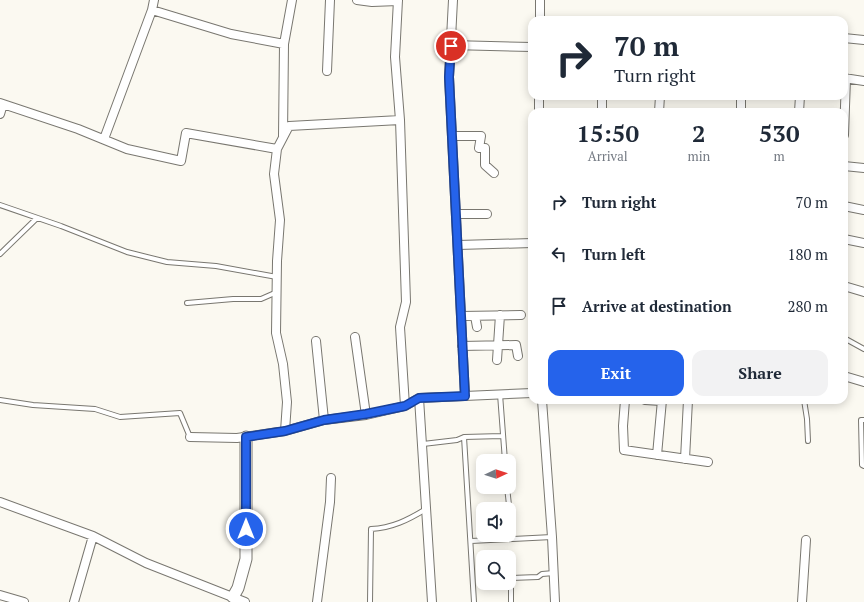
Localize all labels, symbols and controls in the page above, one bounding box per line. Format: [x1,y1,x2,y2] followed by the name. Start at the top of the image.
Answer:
[614,27,679,64] text: 70 m
[434,29,468,63] pin
[548,32,600,84] icon: right
[440,35,462,57] icon: arrive
[614,63,696,87] text: Turn right
[576,117,639,149] text: 15:50
[692,117,706,149] text: 2
[759,117,799,149] text: 530
[588,147,628,165] text: Arrival
[687,147,710,165] text: min
[774,147,785,165] text: m
[548,191,570,213] icon: right
[582,192,657,212] text: Turn right
[795,192,828,212] text: 70 m
[548,243,570,265] icon: left
[582,244,646,264] text: Turn left
[787,244,828,264] text: 180 m
[548,295,570,317] icon: arrive
[582,296,732,316] text: Arrive at destination
[787,296,828,316] text: 280 m
[548,350,684,396] button: Exit
[692,350,828,396] button: Share
[476,454,516,494] north arrow
[476,454,516,590] map controls
[476,502,516,542] button: sound
[225,508,267,550] position arrow
[476,550,516,590] button: search

